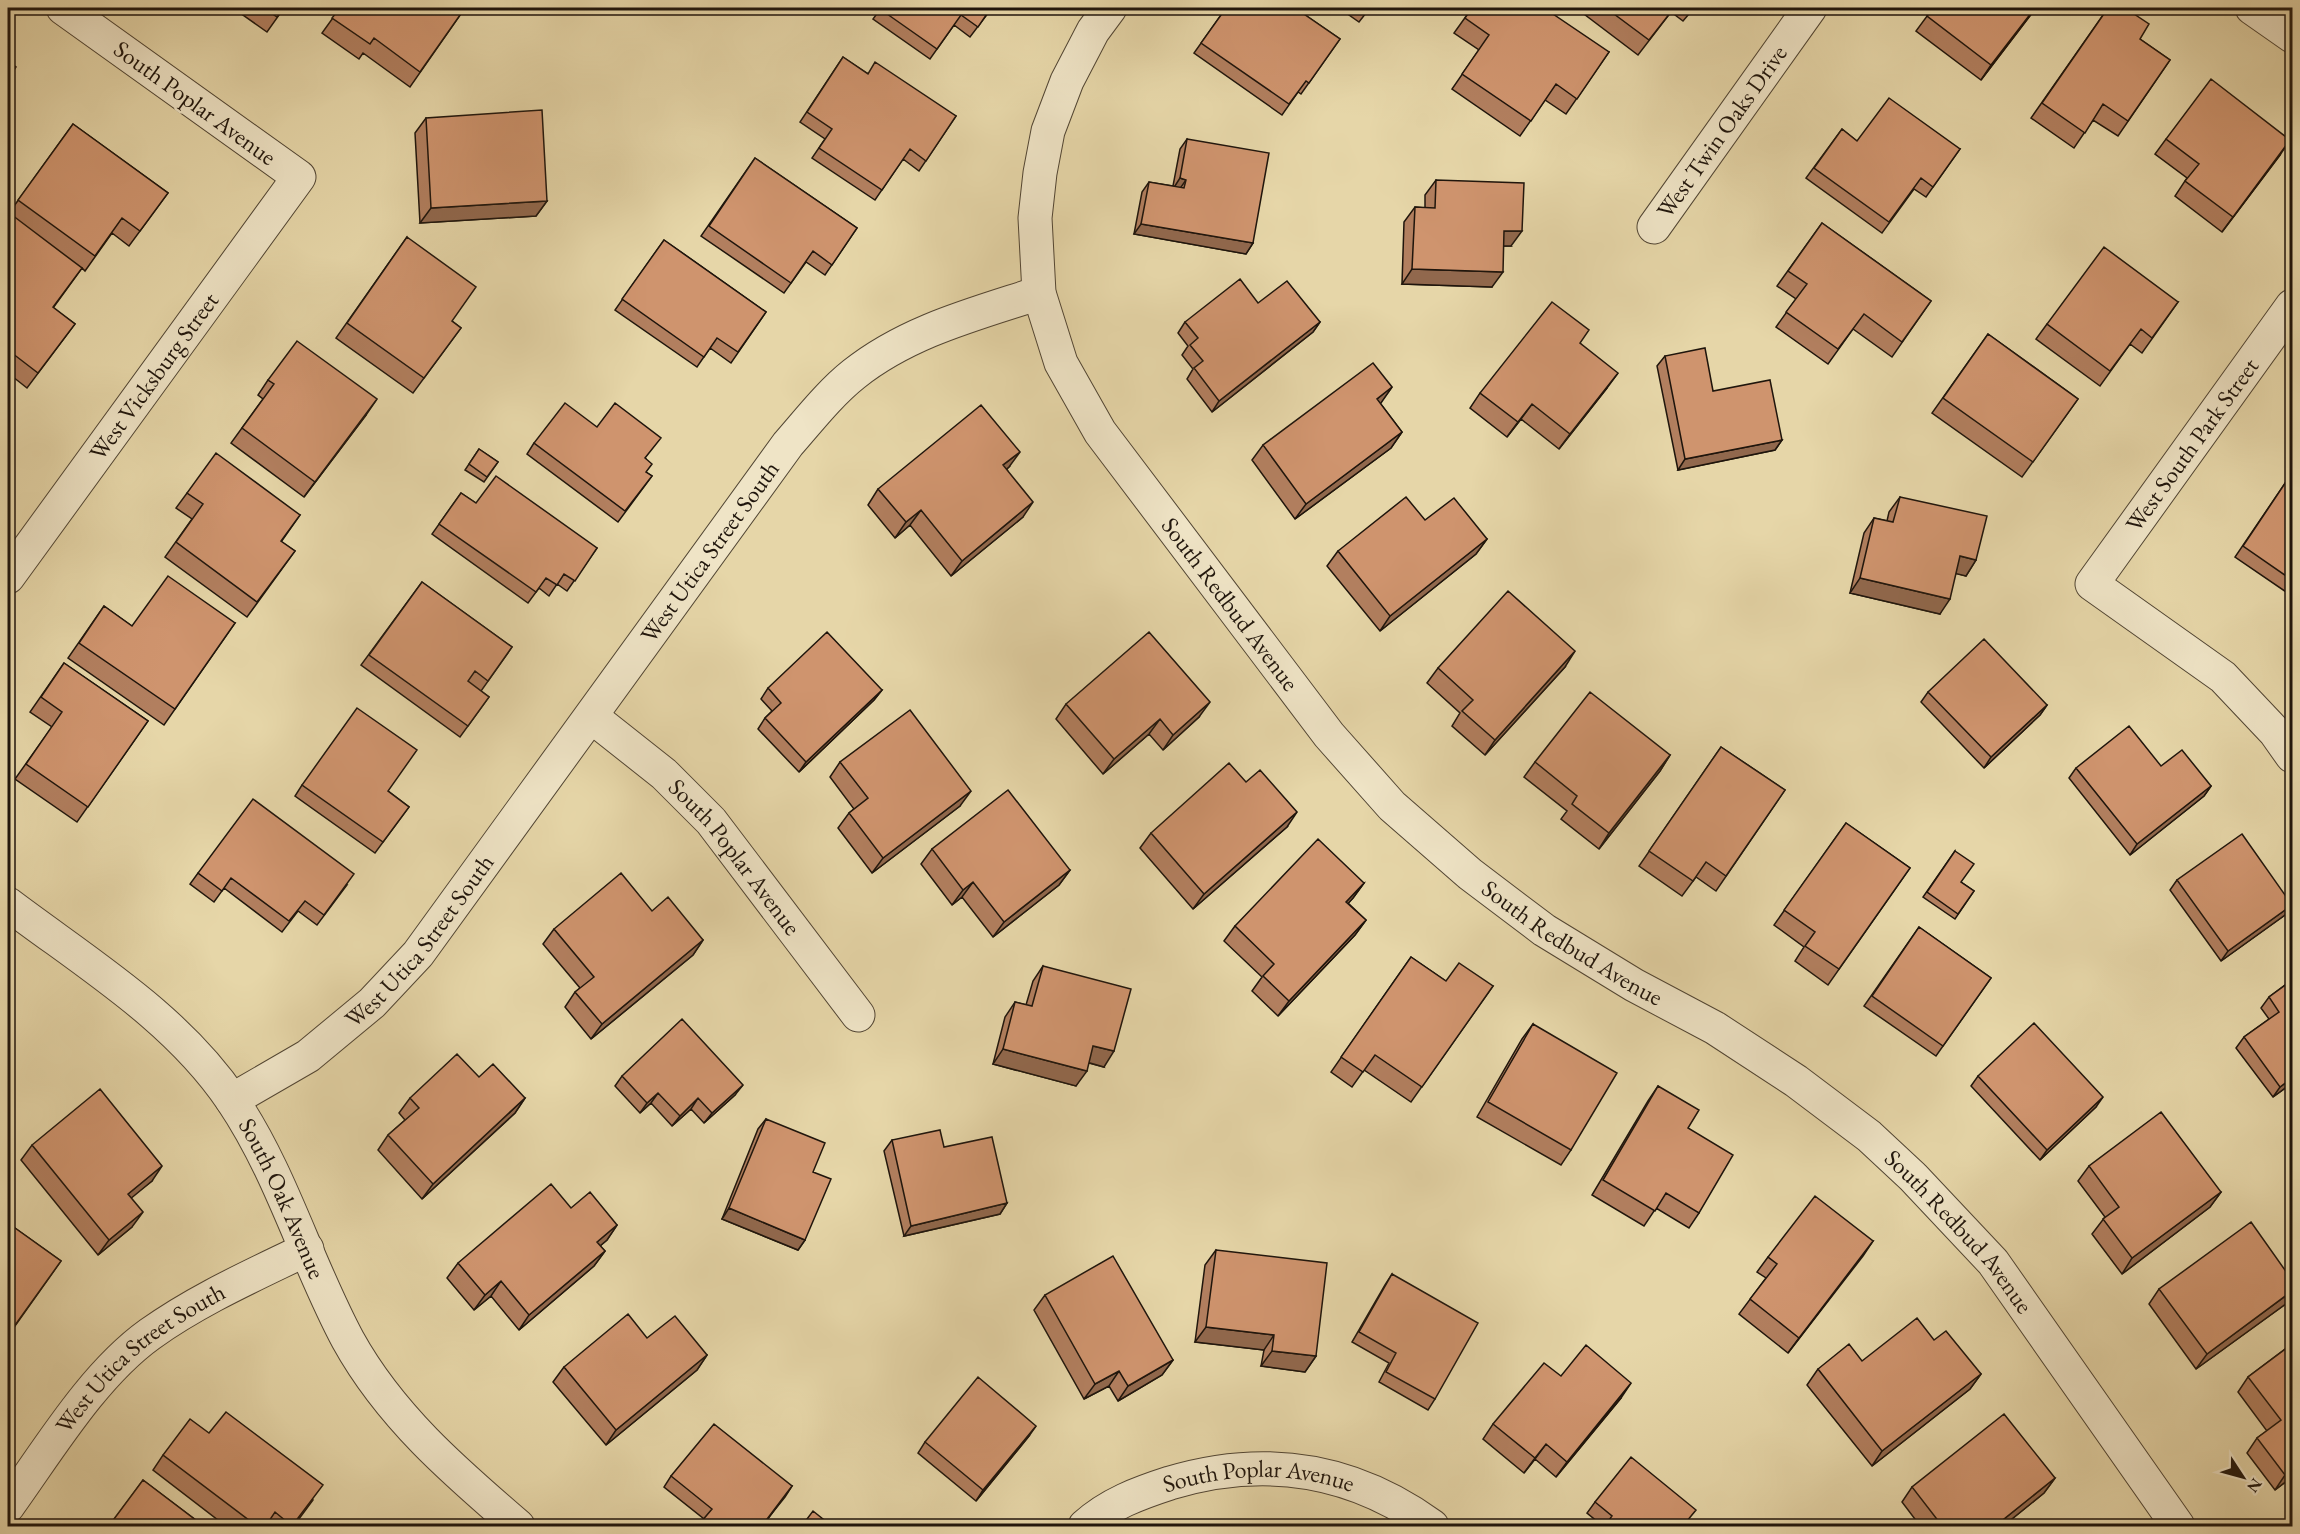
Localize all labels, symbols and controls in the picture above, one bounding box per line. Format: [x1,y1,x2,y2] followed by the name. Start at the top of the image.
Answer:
[108,33,283,172] street label: South Poplar Avenue
[1649,39,1794,224] street label: West Twin Oaks Drive
[82,286,225,466] street label: West Vicksburg Street
[2118,351,2265,538] street label: West South Park Street
[633,454,786,649] street label: West Utica Street South
[1155,511,1306,697] street label: South Redbud Avenue
[662,771,808,941] street label: South Poplar Avenue
[338,848,500,1034] street label: West Utica Street South
[1476,873,1668,1012] street label: South Redbud Avenue
[232,1112,333,1283] street label: South Oak Avenue
[1878,1142,2040,1319] street label: South Redbud Avenue
[48,1276,230,1439] street label: West Utica Street South
[2213,1447,2273,1507] north arrow
[1159,1453,1359,1499] street label: South Poplar Avenue
[2242,1474,2267,1497] text: N

